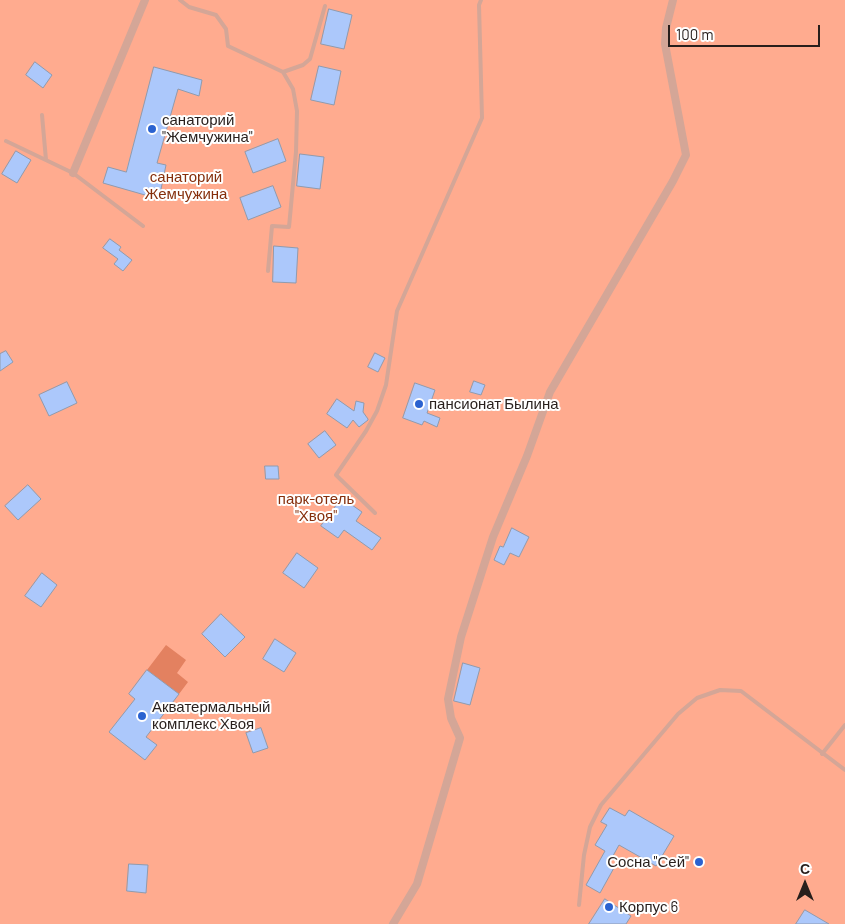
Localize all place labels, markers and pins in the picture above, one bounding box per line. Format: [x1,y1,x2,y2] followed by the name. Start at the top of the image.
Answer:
[162,111,253,146] place label: санаторий "Жемчужина"
[146,123,158,135] marker: санаторий "Жемчужина"
[429,395,559,413] place label: пансионат Былина
[413,398,425,410] marker: пансионат Былина
[152,698,270,733] place label: Акватермальный комплекс Хвоя
[136,710,148,722] marker: Акватермальный комплекс Хвоя
[607,853,689,871] place label: Сосна "Сей"
[693,856,705,868] marker: Сосна "Сей"
[619,898,678,916] place label: Корпус 6
[603,901,615,913] marker: Корпус 6

